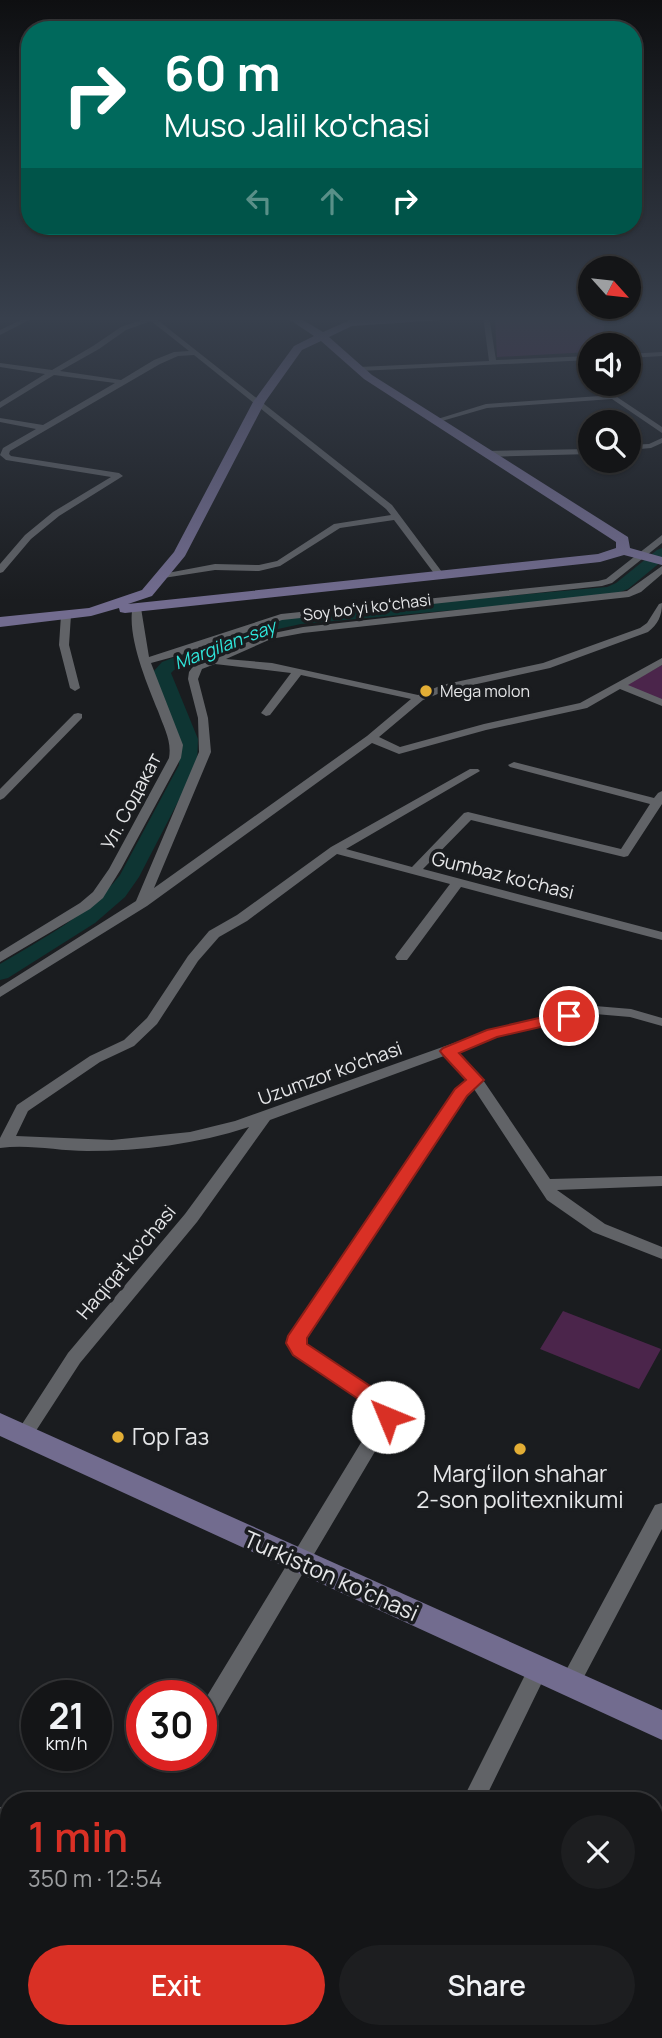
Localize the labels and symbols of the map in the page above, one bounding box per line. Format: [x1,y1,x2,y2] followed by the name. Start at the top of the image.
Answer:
[578,256,640,318] north arrow
[302,588,432,626] street label: Soy boʻyi koʻchasi
[170,613,281,674] water label: Margilan-say
[440,680,530,702] place label: Mega molon
[418,683,434,699] marker: Mega molon
[95,748,168,854] street label: Ул. Содакат
[429,845,577,905] street label: Gumbaz ko'chasi
[539,986,599,1046] pin
[254,1035,406,1111] street label: Uzumzor ko'chasi
[70,1199,182,1325] street label: Haqiqat ko'chasi
[351,1380,425,1454] position arrow
[132,1420,209,1452] place label: Гор Газ
[110,1429,126,1445] marker: Гор Газ
[512,1441,528,1457] marker: Margʻilon shahar 2-son politexnikumi
[416,1457,624,1515] place label: Margʻilon shahar 2-son politexnikumi
[239,1522,424,1628] street label: Turkiston ko’chasi
[126,1680,217,1771] speed limit sign: 30

